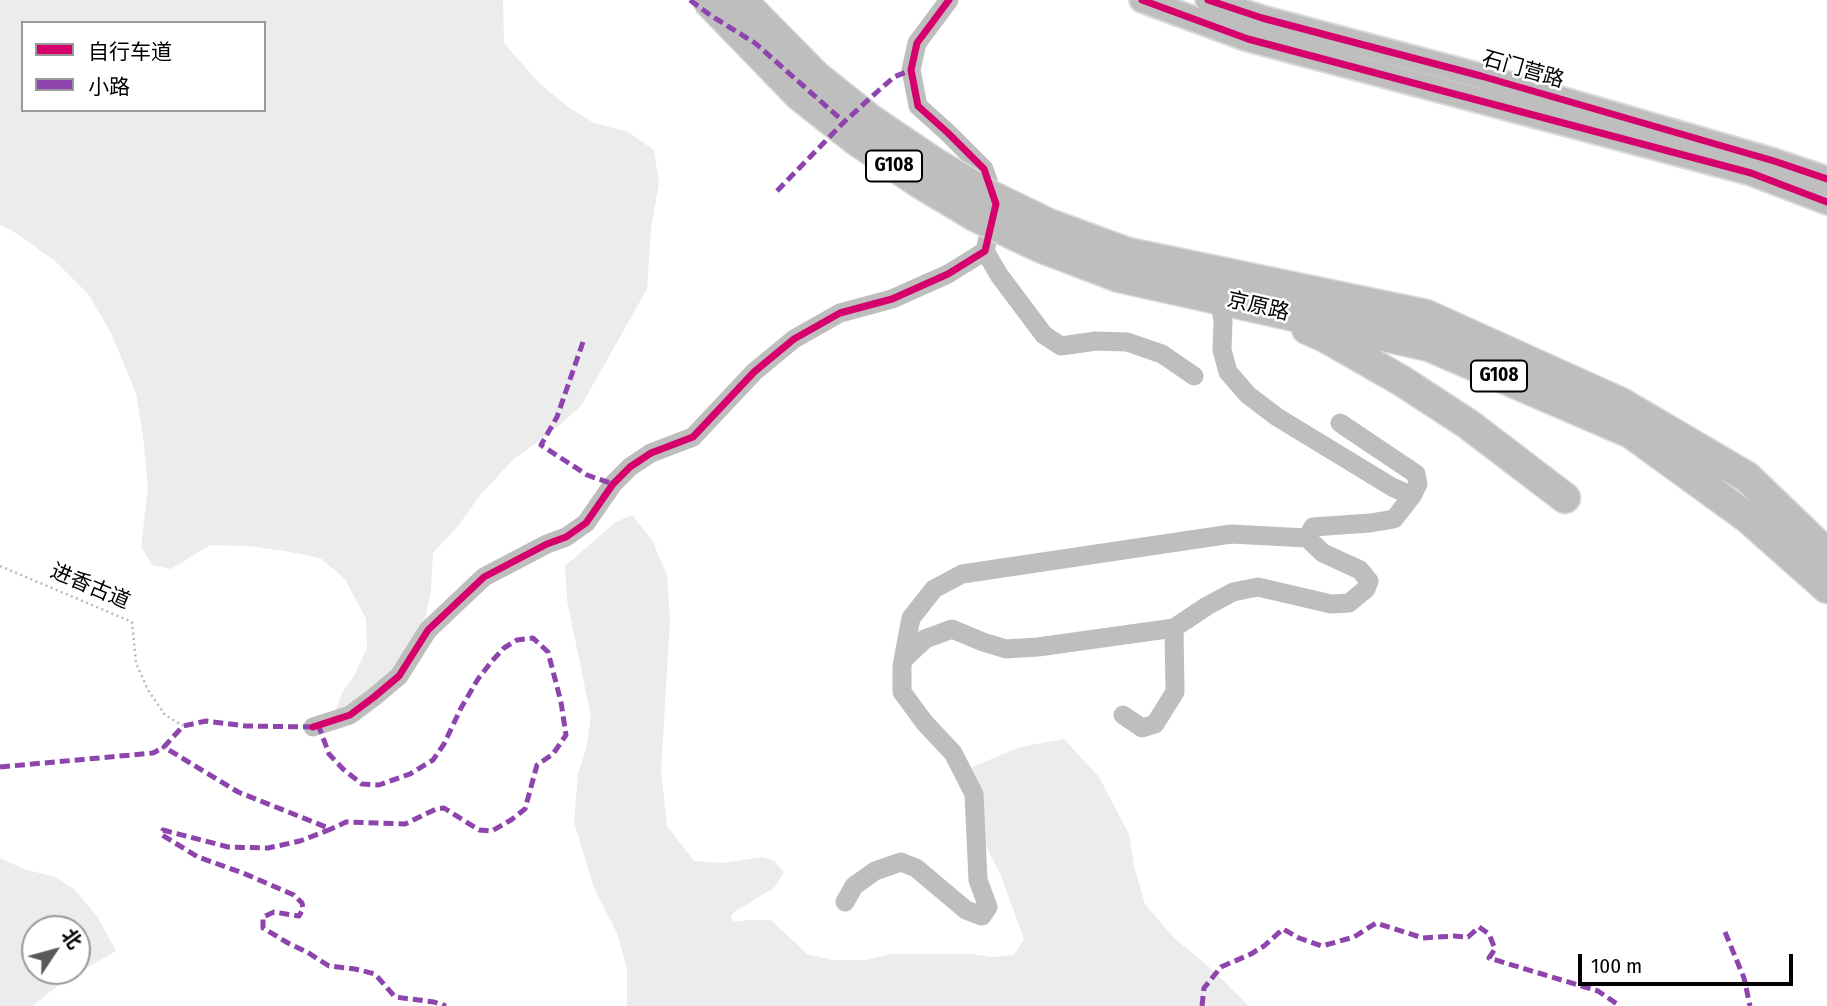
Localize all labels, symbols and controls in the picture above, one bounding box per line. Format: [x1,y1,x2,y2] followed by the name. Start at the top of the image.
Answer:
[21,21,266,112] legend
[88,39,172,65] text: 自行车道
[1479,46,1567,94] street label: 石门营路
[88,74,130,100] text: 小路
[866,150,922,182] road number: G108
[1224,288,1292,326] street label: 京原路
[1471,360,1527,392] road number: G108
[46,559,134,615] street label: 进香古道
[21,915,91,985] north arrow
[57,924,87,953] text: 北
[1582,940,1797,984] scale bar
[1591,953,1642,979] text: 100 m

